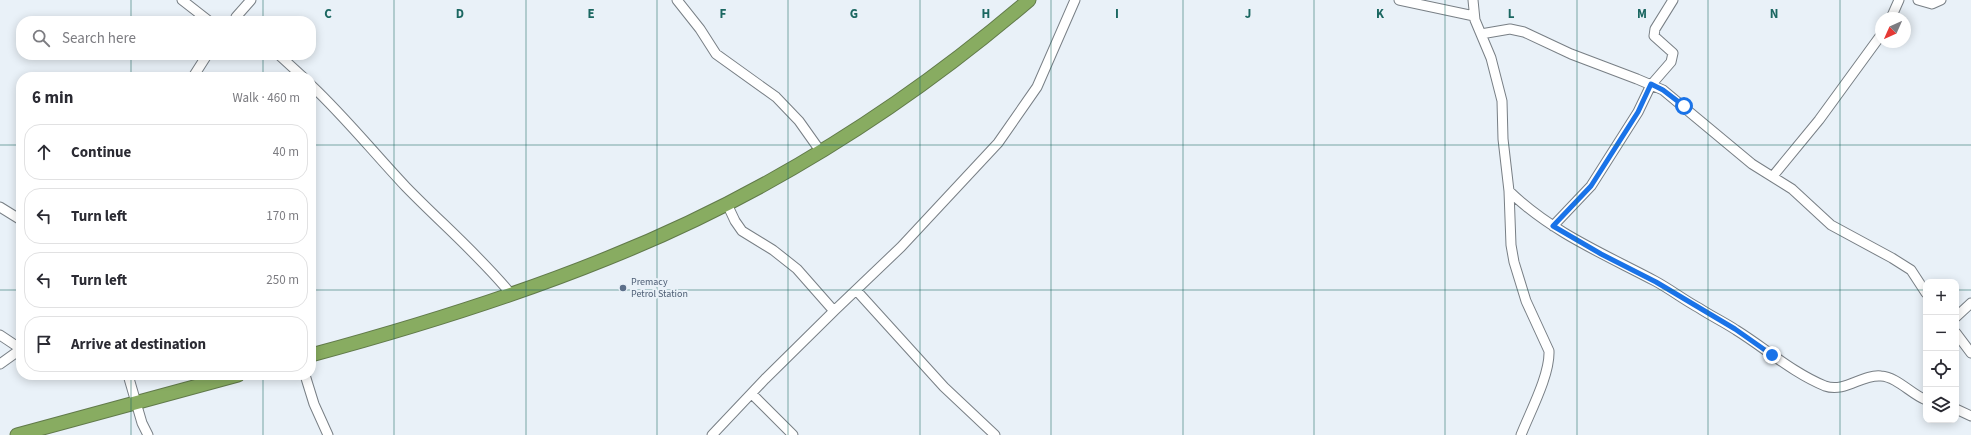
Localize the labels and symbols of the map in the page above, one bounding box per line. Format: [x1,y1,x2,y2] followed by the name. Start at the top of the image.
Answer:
[324,5,332,23] text: C
[456,5,464,23] text: D
[587,5,595,23] text: E
[720,5,727,23] text: F
[850,5,858,23] text: G
[982,5,990,23] text: H
[1115,5,1119,23] text: I
[1245,5,1251,23] text: J
[1376,5,1385,23] text: K
[1508,5,1515,23] text: L
[1637,5,1647,23] text: M
[1770,5,1778,23] text: N
[1875,12,1911,48] north arrow
[1675,97,1693,115] route start
[631,275,688,301] place label: Premacy Petrol Station
[618,283,628,293] marker: Premacy Petrol Station
[1763,346,1781,364] route end

